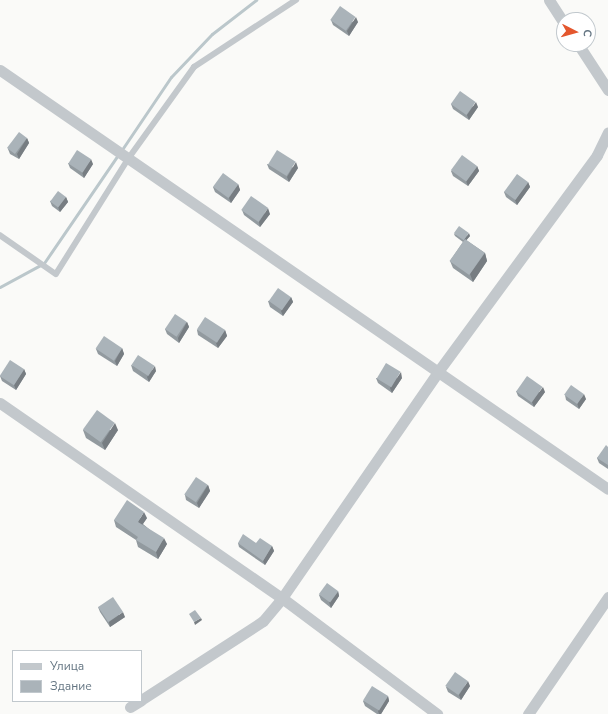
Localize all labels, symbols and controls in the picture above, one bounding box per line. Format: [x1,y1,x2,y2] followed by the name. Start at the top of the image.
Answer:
[556,12,596,52] north arrow
[580,29,595,38] text: С
[12,650,142,702] legend
[50,658,84,674] text: Улица
[50,678,92,694] text: Здание

